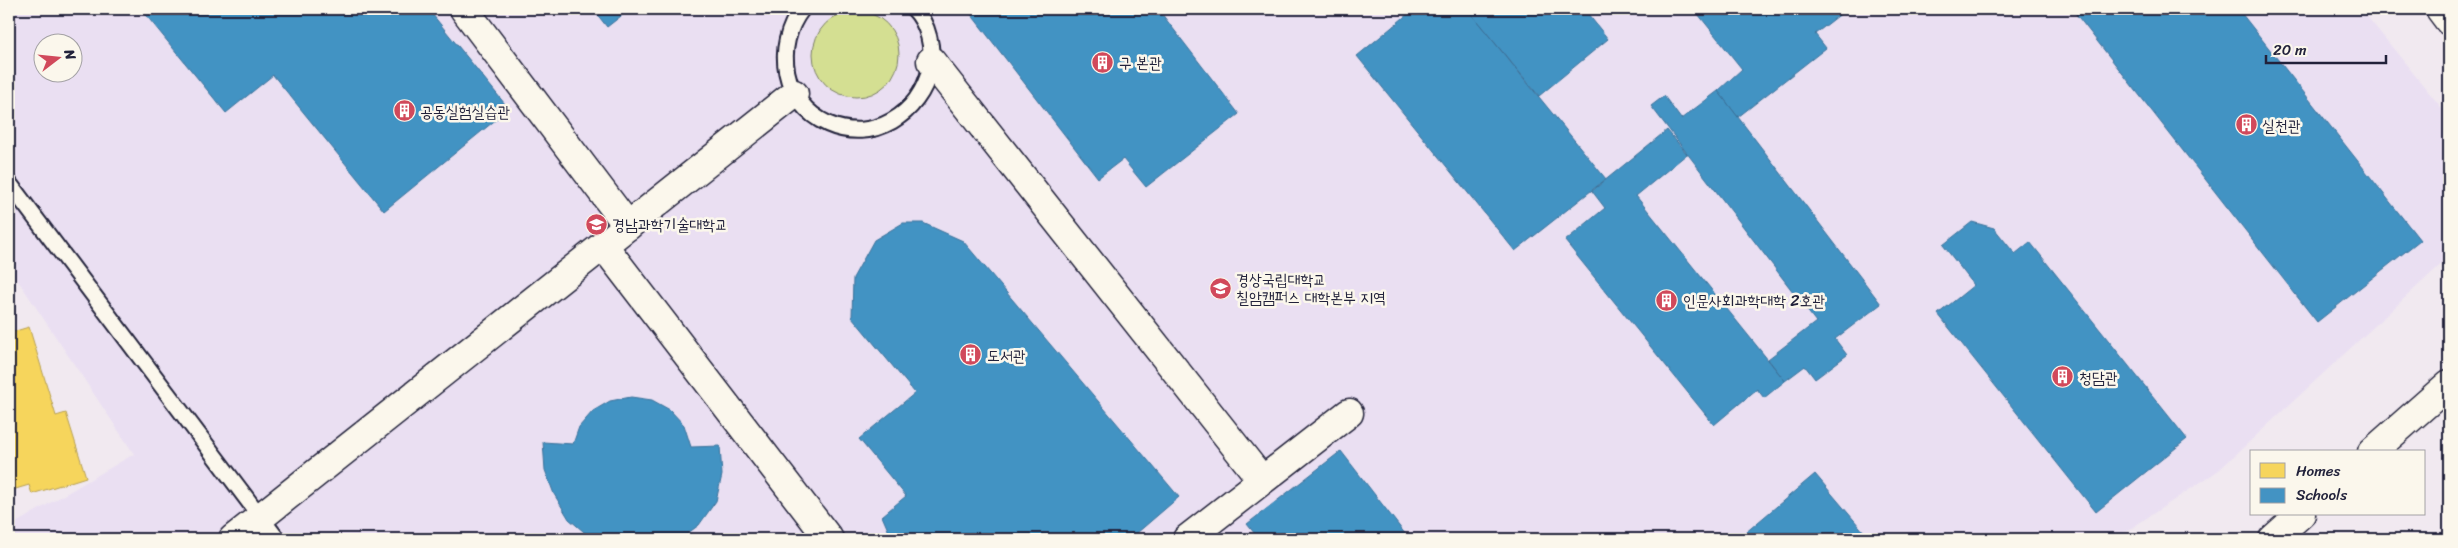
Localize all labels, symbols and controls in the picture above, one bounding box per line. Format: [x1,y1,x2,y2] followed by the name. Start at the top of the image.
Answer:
[32,32,82,82] north arrow
[2266,32,2386,64] scale bar
[2273,37,2307,63] text: 20 m
[56,45,83,63] text: N
[1119,48,1162,77] place label: 구 본관
[1091,50,1115,74] building icon: 구 본관
[420,97,510,126] place label: 공동실험실습관
[392,99,416,123] building icon: 공동실험실습관
[2262,111,2301,140] place label: 실천관
[2234,113,2258,137] building icon: 실천관
[612,210,728,239] place label: 경남과학기술대학교
[584,212,608,236] school or university icon: 경남과학기술대학교
[1236,265,1386,312] place label: 경상국립대학교 칠암캠퍼스 대학본부 지역
[1208,276,1232,300] school or university icon: 경상국립대학교 칠암캠퍼스 대학본부 지역
[1683,286,1825,315] place label: 인문사회과학대학 2호관
[1655,288,1679,312] building icon: 인문사회과학대학 2호관
[987,341,1026,370] place label: 도서관
[959,343,983,367] building icon: 도서관
[2079,363,2118,392] place label: 청담관
[2051,365,2075,389] building icon: 청담관
[2250,450,2426,516] legend
[2296,458,2340,484] text: Homes
[2296,482,2347,508] text: Schools

